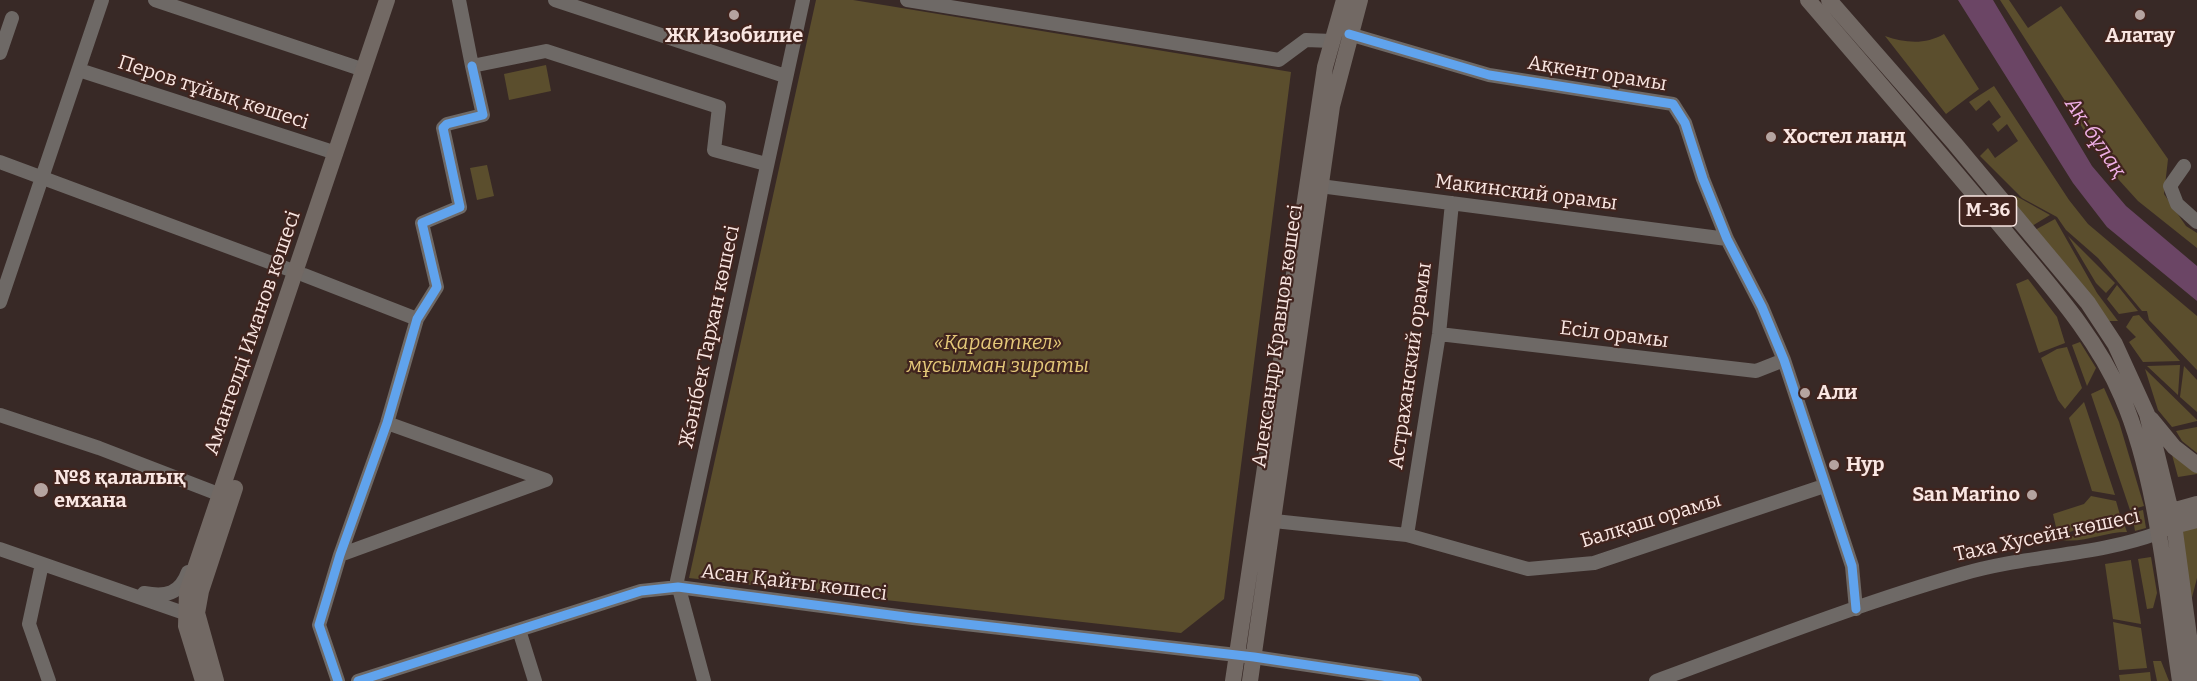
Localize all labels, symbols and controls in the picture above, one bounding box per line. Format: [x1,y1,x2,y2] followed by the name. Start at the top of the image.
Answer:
[727,8,741,22] marker: ЖК Изобилие
[2133,8,2147,22] marker: Алатау
[665,24,803,48] place label: ЖК Изобилие
[2105,24,2175,48] place label: Алатау
[115,51,311,135] street label: Перов тұйық көшесі
[1526,51,1668,97] street label: Ақкент орамы
[2059,93,2131,183] water label: Ақ-бұлақ
[1783,125,1906,149] place label: Хостел ланд
[1764,130,1778,144] marker: Хостел ланд
[1433,170,1619,216] street label: Макинский орамы
[1960,196,2016,226] road number: M-36
[1248,203,1308,469] street label: Александр Кравцов көшесі
[200,208,306,458] street label: Амангелді Иманов көшесі
[675,223,745,451] street label: Жәнібек Тархан көшесі
[1385,261,1437,471] street label: Астраханский орамы
[1558,316,1670,354] street label: Есіл орамы
[907,331,1089,378] park label: «Қараөткел» мұсылман зираты
[1817,381,1858,405] place label: Али
[1798,386,1812,400] marker: Али
[1846,453,1885,477] place label: Нур
[1827,458,1841,472] marker: Нур
[54,466,186,513] place label: №8 қалалық емхана
[32,481,50,499] marker: №8 қалалық емхана
[1912,483,2020,507] place label: San Marino
[1578,488,1724,554] street label: Балқаш орамы
[2025,488,2039,502] marker: San Marino
[1952,505,2142,567] street label: Таха Хусейн көшесі
[700,560,888,606] street label: Асан Қайғы көшесі

